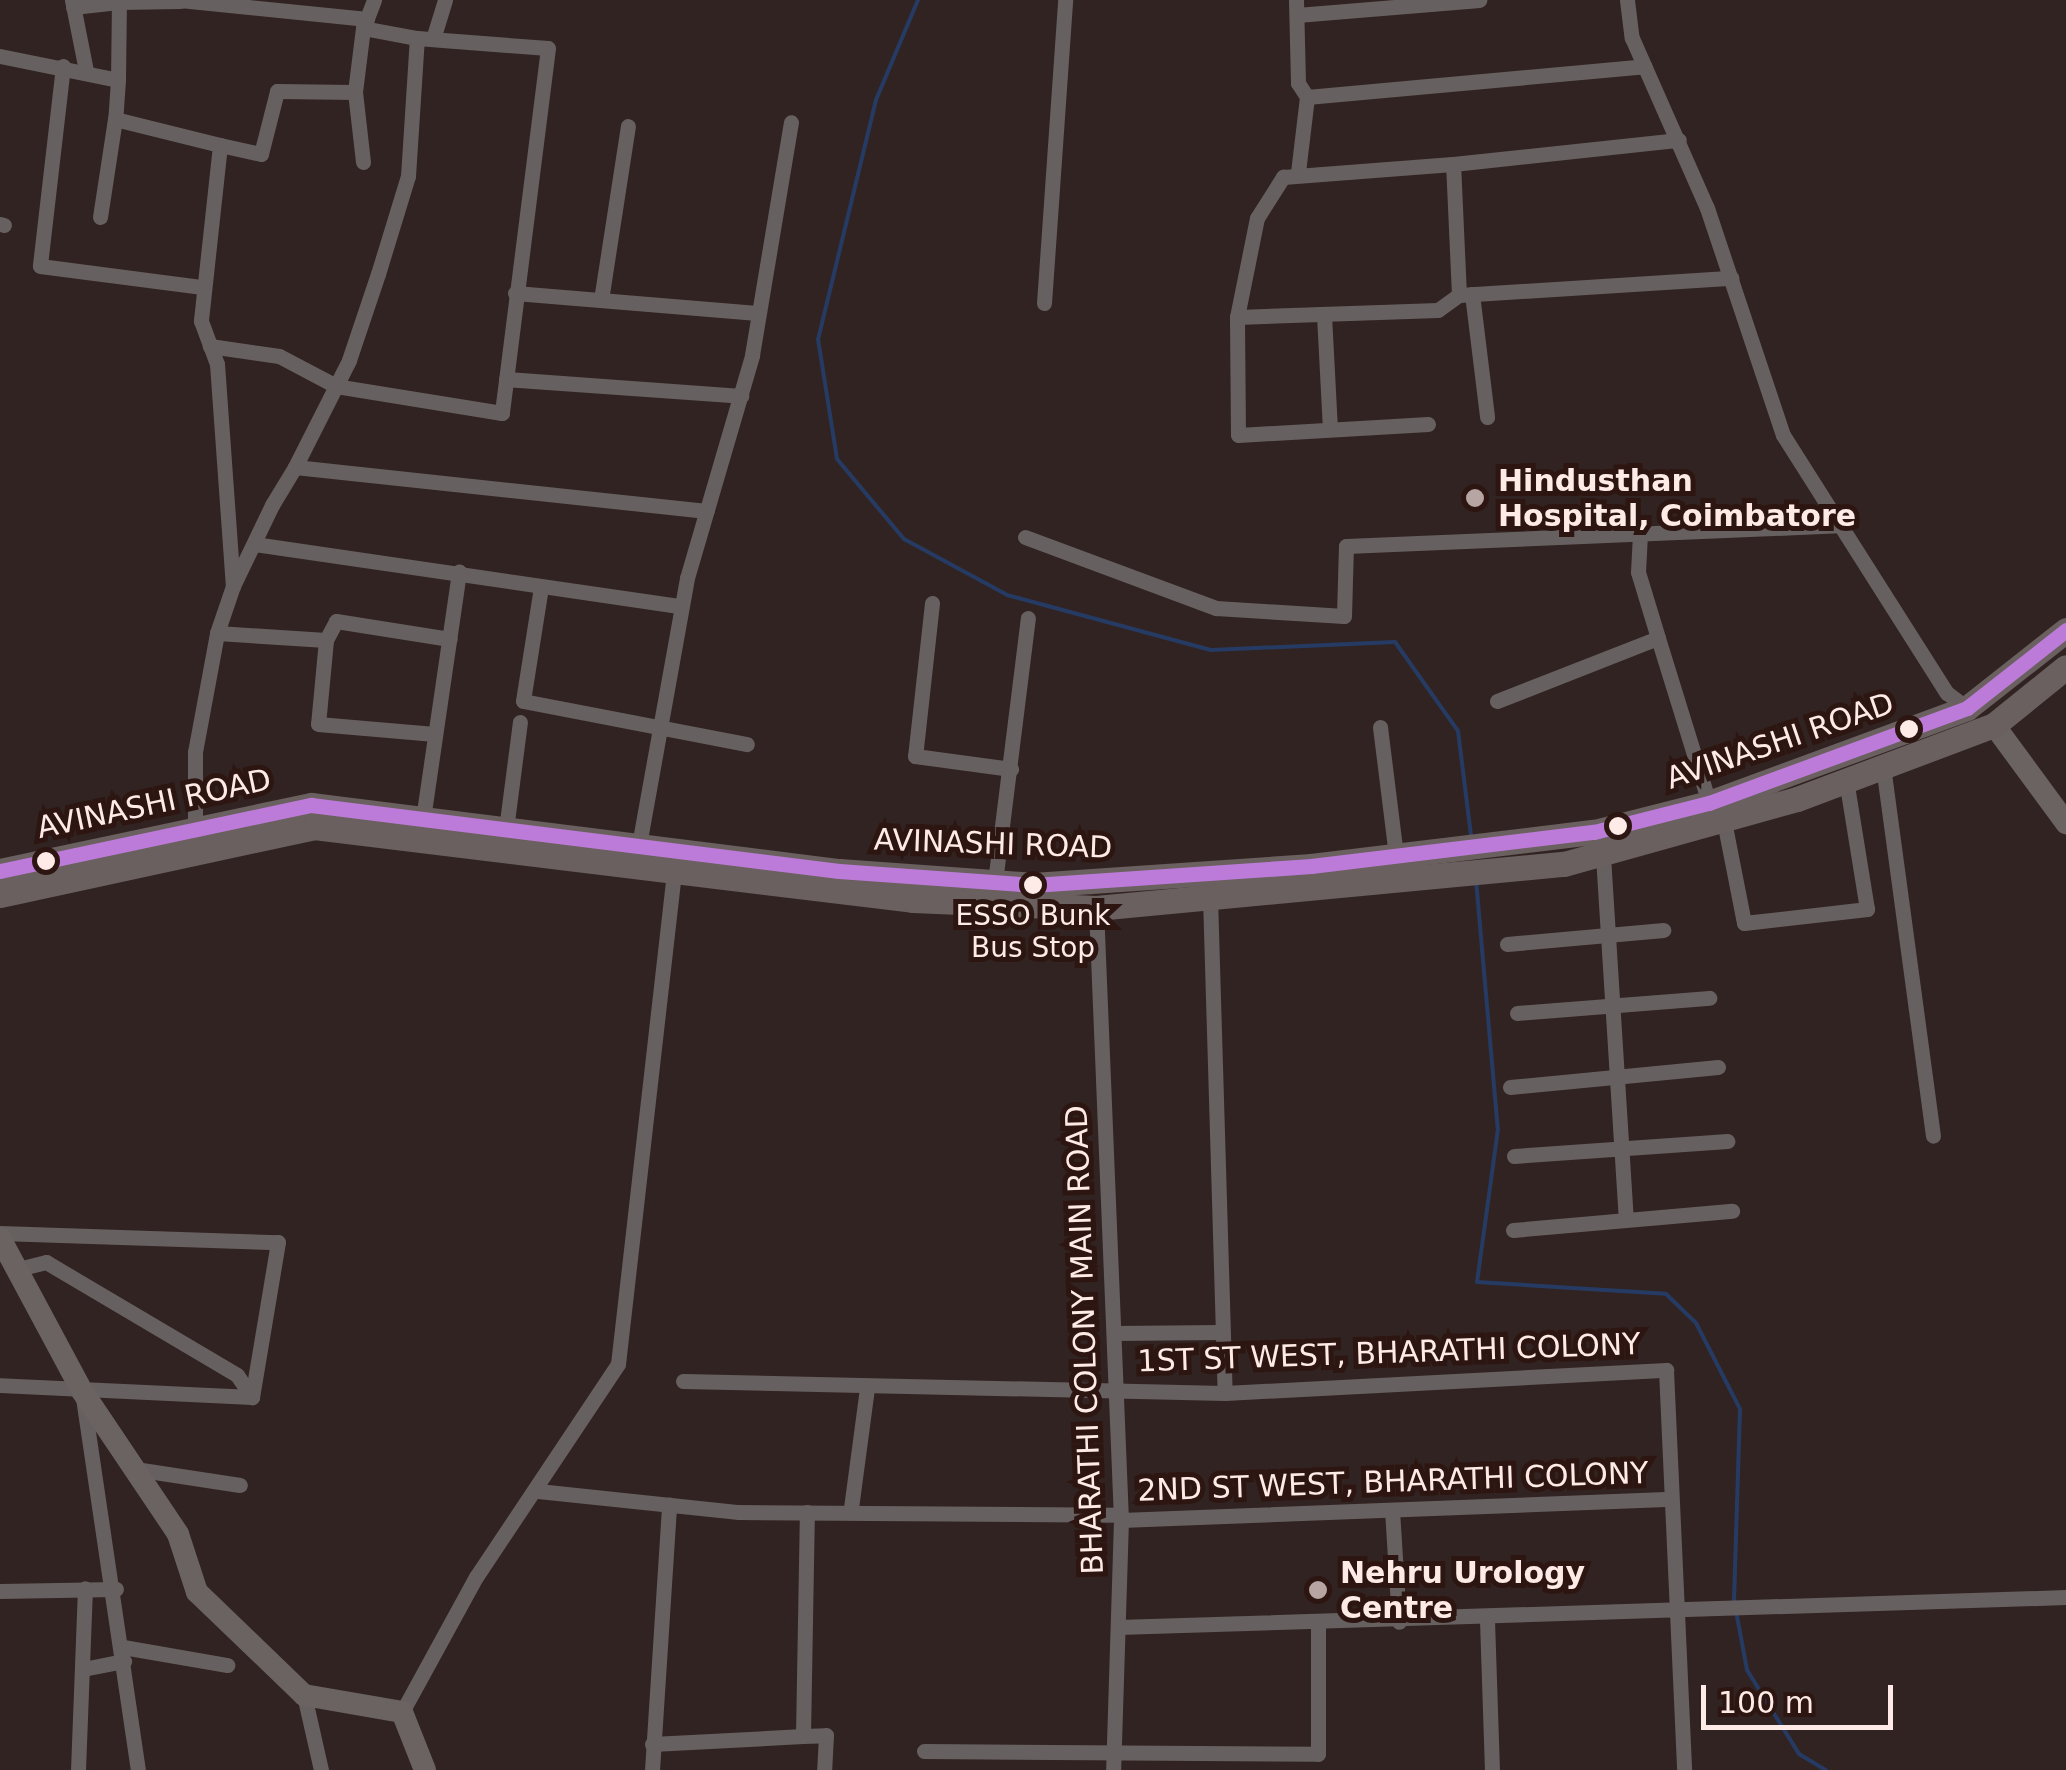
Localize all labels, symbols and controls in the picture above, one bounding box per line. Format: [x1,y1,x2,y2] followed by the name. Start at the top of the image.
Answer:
[1498,463,1856,534] place label: Hindusthan Hospital, Coimbatore
[1462,485,1488,511] marker: Hindusthan Hospital, Coimbatore
[1661,685,1899,797] street label: AVINASHI ROAD
[1899,719,1919,739] unlabelled marker
[34,762,274,846] street label: AVINASHI ROAD
[1608,816,1628,836] unlabelled marker
[873,822,1113,866] street label: AVINASHI ROAD
[36,851,56,871] unlabelled marker
[1023,875,1043,895] marker: ESSO Bunk Bus Stop
[955,899,1111,965] place label: ESSO Bunk Bus Stop
[1059,1105,1111,1575] street label: BHARATHI COLONY MAIN ROAD
[1137,1326,1641,1380] street label: 1ST ST WEST, BHARATHI COLONY
[1137,1455,1649,1509] street label: 2ND ST WEST, BHARATHI COLONY
[1340,1555,1585,1626] place label: Nehru Urology Centre
[1305,1577,1331,1603] marker: Nehru Urology Centre
[1706,1665,1898,1727] scale bar
[1718,1685,1814,1720] text: 100 m

